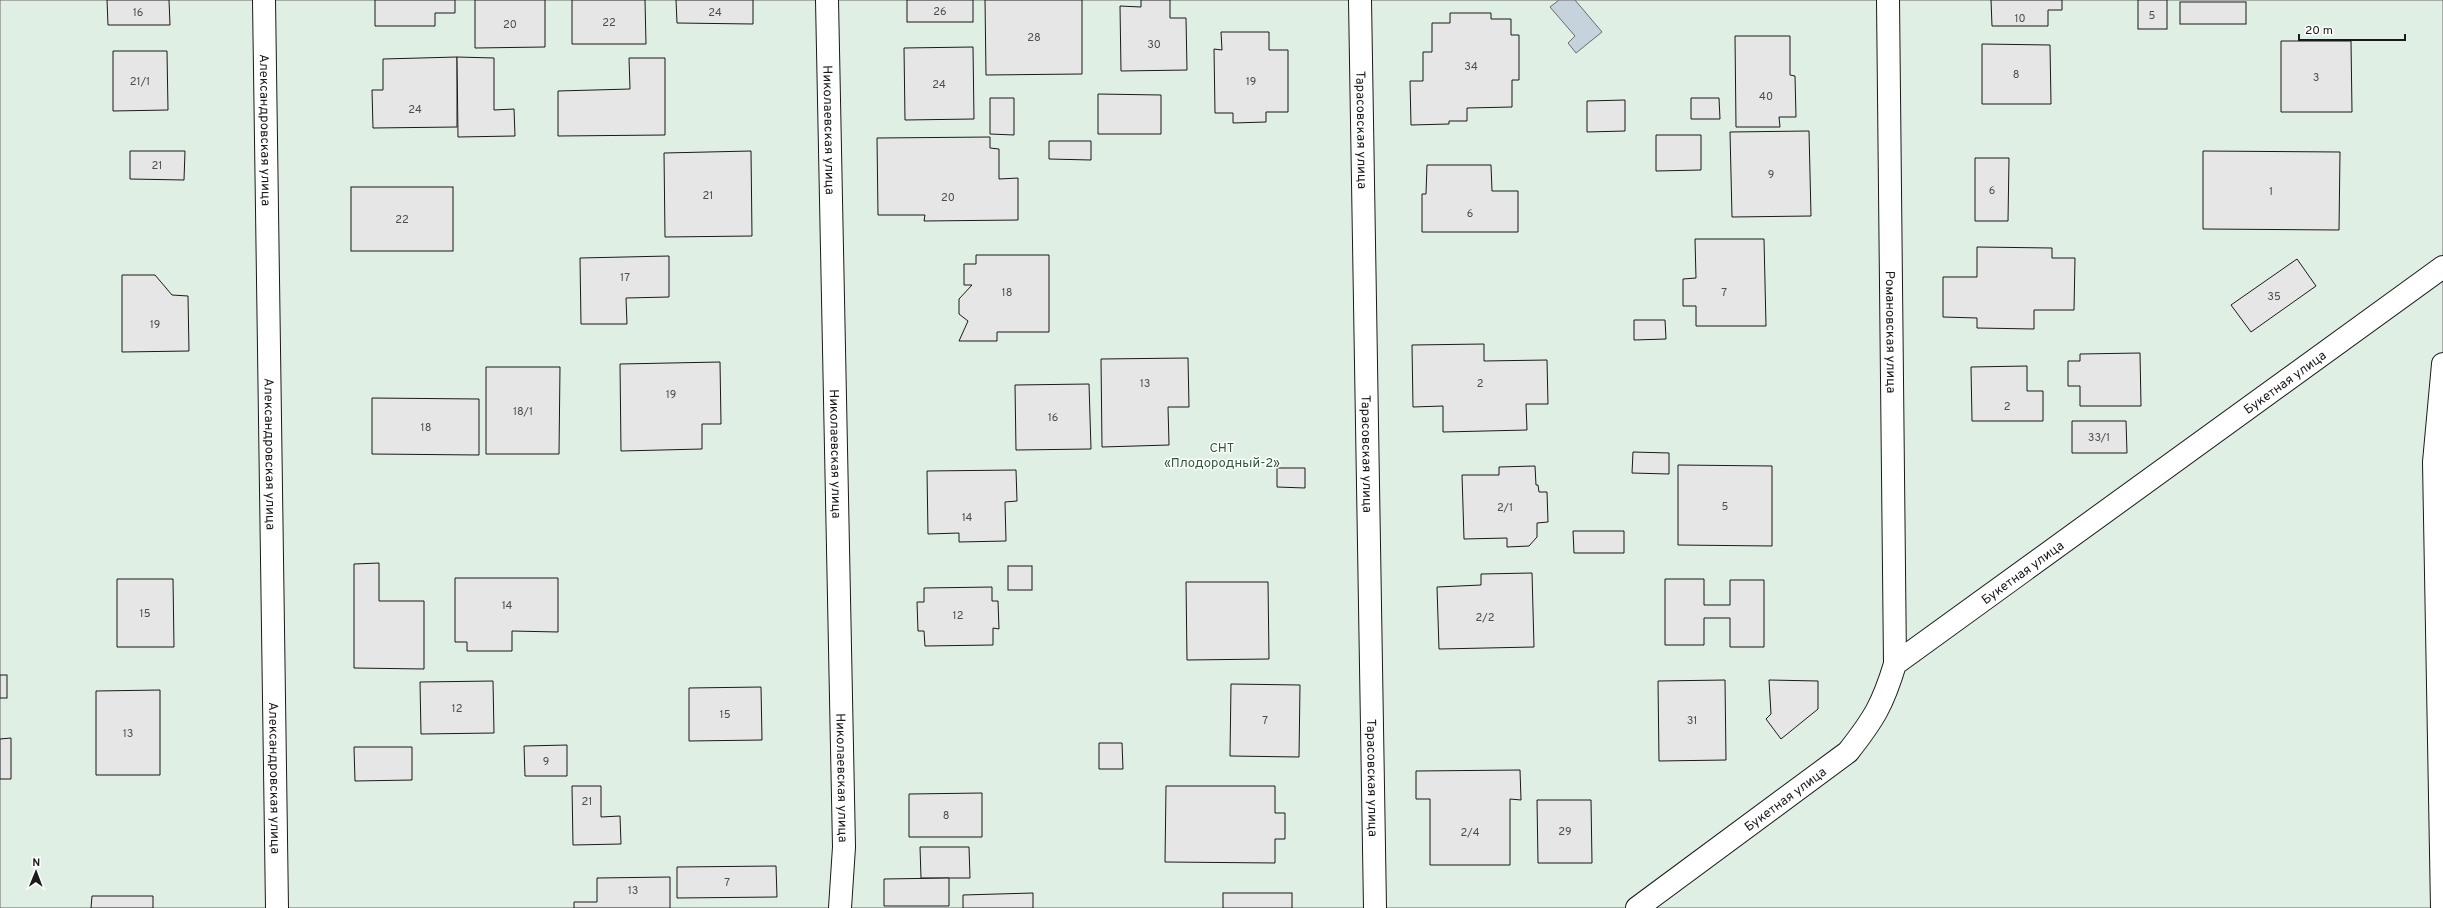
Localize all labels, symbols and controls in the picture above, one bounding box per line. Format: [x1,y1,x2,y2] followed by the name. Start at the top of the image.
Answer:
[933,5,947,19] house number: 26
[133,6,143,20] house number: 16
[708,6,722,20] house number: 24
[2149,9,2156,23] house number: 5
[2014,12,2026,26] house number: 10
[602,16,616,30] house number: 22
[2299,16,2405,42] scale bar
[503,18,517,32] house number: 20
[2305,23,2333,39] text: 20 m
[1027,31,1041,45] house number: 28
[1147,38,1161,52] house number: 30
[255,54,273,206] street label: Александровская улица
[1464,60,1478,74] house number: 34
[818,65,837,195] street label: Николаевская улица
[2013,68,2019,82] house number: 8
[1351,71,1369,189] street label: Тарасовская улица
[2313,71,2319,85] house number: 3
[130,75,150,89] house number: 21/1
[1246,75,1256,89] house number: 19
[932,78,946,92] house number: 24
[1759,90,1773,104] house number: 40
[408,103,422,117] house number: 24
[152,159,162,173] house number: 21
[1768,168,1774,182] house number: 9
[1989,184,1995,198] house number: 6
[2269,185,2273,199] house number: 1
[703,189,713,203] house number: 21
[941,191,955,205] house number: 20
[1467,207,1473,221] house number: 6
[395,213,409,227] house number: 22
[620,271,630,285] house number: 17
[1881,271,1898,393] street label: Романовская улица
[1002,286,1012,300] house number: 18
[1721,286,1727,300] house number: 7
[2267,290,2281,304] house number: 35
[150,318,160,332] house number: 19
[2241,348,2330,419] street label: Букетная улица
[1140,377,1150,391] house number: 13
[1477,377,1483,391] house number: 2
[259,378,278,530] street label: Александровская улица
[666,388,676,402] house number: 19
[825,389,843,519] street label: Николаевская улица
[1357,395,1374,513] street label: Тарасовская улица
[2004,400,2010,414] house number: 2
[513,405,533,419] house number: 18/1
[1048,411,1058,425] house number: 16
[421,421,431,435] house number: 18
[2088,431,2110,445] house number: 33/1
[1164,441,1280,472] park label: СНТ «Плодородный-2»
[1722,500,1729,514] house number: 5
[1497,501,1513,515] house number: 2/1
[962,511,973,525] house number: 14
[1979,538,2068,609] street label: Букетная улица
[502,599,513,613] house number: 14
[140,607,151,621] house number: 15
[953,609,963,623] house number: 12
[1476,611,1494,625] house number: 2/2
[264,702,282,854] street label: Александровская улица
[452,702,462,716] house number: 12
[720,708,731,722] house number: 15
[831,713,850,843] street label: Николаевская улица
[1262,714,1268,728] house number: 7
[1687,714,1697,728] house number: 31
[1362,719,1380,837] street label: Тарасовская улица
[123,727,133,741] house number: 13
[543,755,549,769] house number: 9
[1742,765,1830,836] street label: Букетная улица
[582,795,592,809] house number: 21
[943,809,949,823] house number: 8
[1558,825,1572,839] house number: 29
[1461,826,1480,840] house number: 2/4
[16,852,56,892] north arrow
[32,856,40,870] text: N
[724,876,730,890] house number: 7
[628,884,638,898] house number: 13

